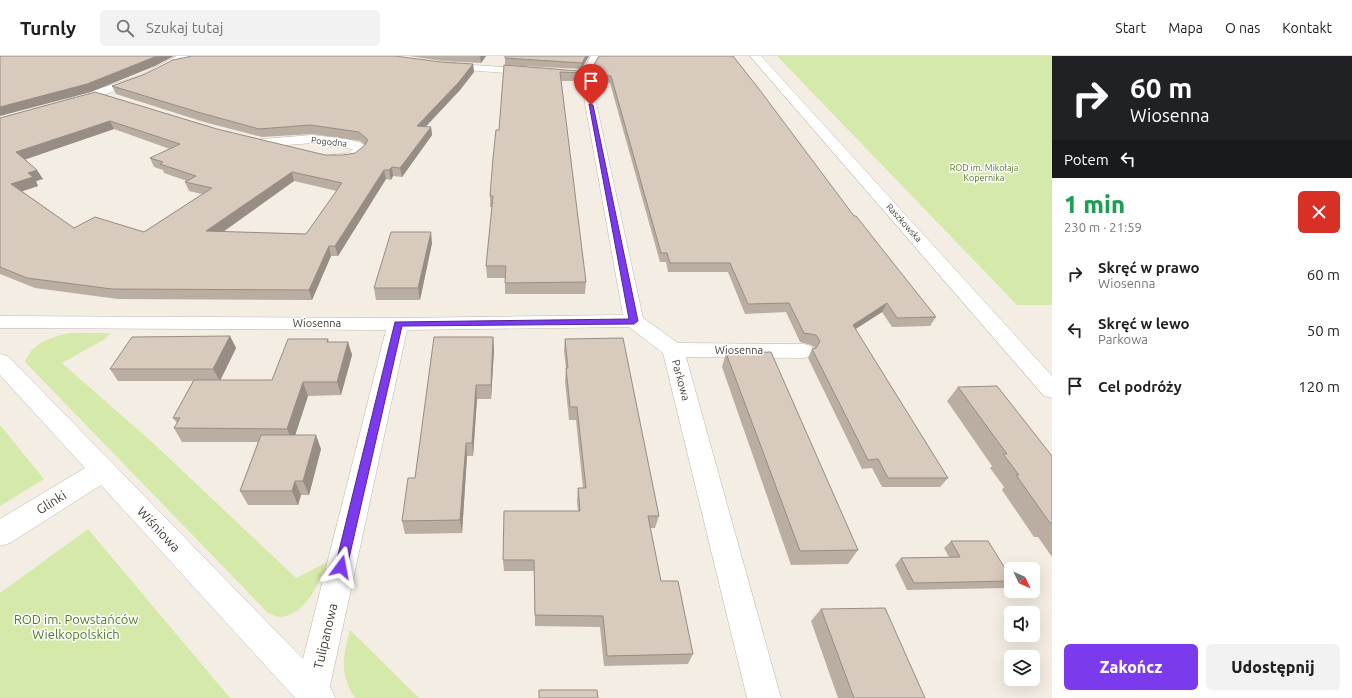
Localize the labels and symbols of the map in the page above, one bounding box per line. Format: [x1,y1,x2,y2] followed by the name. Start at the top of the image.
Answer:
[574,64,608,105] pin
[311,135,347,149] street label: Pogodna
[950,163,1018,183] park label: ROD im. Mikołaja Kopernika
[884,202,924,244] street label: Raszkowska
[293,317,341,329] street label: Wiosenna
[715,344,763,356] street label: Wiosenna
[670,358,692,402] street label: Parkowa
[34,487,68,517] street label: Glinki
[135,504,183,554] street label: Wiśniowa
[320,546,362,588] position arrow
[1004,562,1040,598] north arrow
[311,602,339,670] street label: Tulipanowa
[14,612,138,641] park label: ROD im. Powstańców Wielkopolskich

